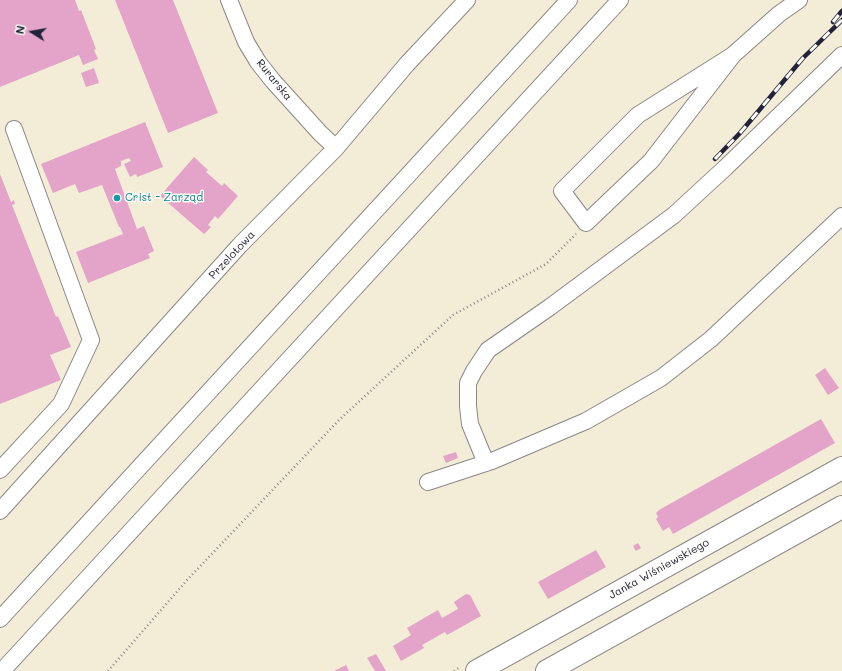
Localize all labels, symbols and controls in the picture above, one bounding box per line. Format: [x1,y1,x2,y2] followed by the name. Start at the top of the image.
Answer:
[12,12,52,52] north arrow
[12,24,28,35] text: N
[253,57,295,103] street label: Rurarska
[125,191,203,205] place label: Crist - Zarząd
[112,193,122,203] marker: Crist - Zarząd
[206,228,258,282] street label: Przelotowa
[607,536,711,602] street label: Janka Wiśniewskiego

